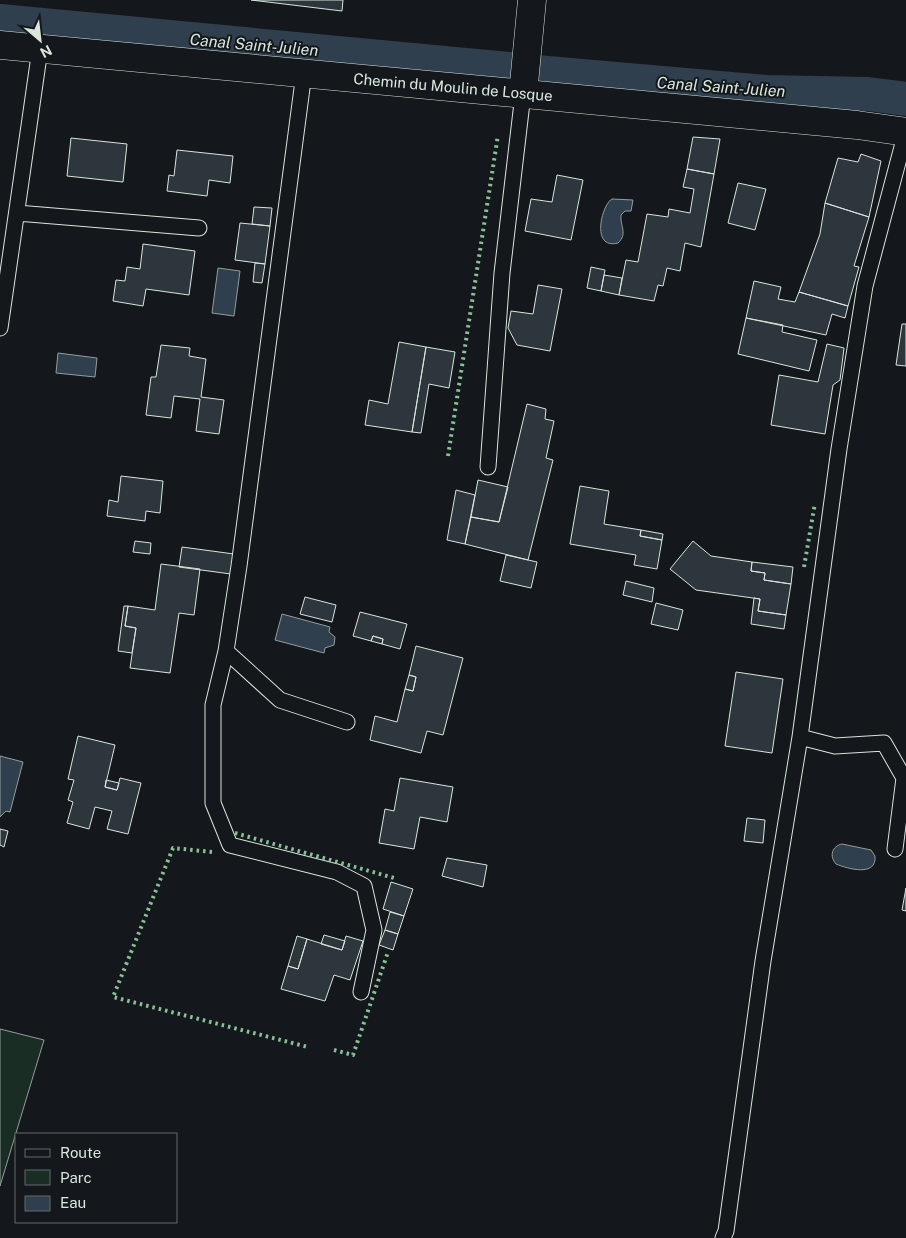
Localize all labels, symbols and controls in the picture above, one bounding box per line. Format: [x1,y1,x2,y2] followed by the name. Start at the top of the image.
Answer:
[15,15,65,65] north arrow
[189,30,319,60] water label: Canal Saint-Julien
[38,42,55,61] text: N
[353,70,553,104] street label: Chemin du Moulin de Losque
[656,73,786,101] water label: Canal Saint-Julien
[15,1133,178,1223] legend
[60,1144,101,1161] text: Route
[60,1169,92,1186] text: Parc
[60,1194,86,1211] text: Eau

